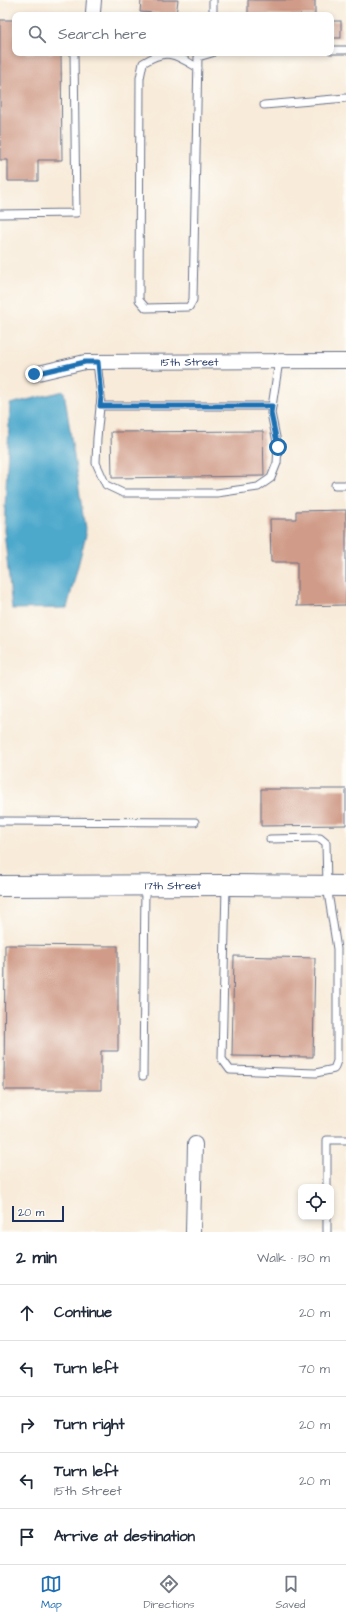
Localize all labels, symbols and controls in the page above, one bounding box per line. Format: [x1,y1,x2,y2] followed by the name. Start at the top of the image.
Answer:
[12,12,334,56] search box
[26,23,48,45] icon: search
[58,24,147,45] text: Search here
[161,354,219,370] street label: 15th Street
[25,365,43,383] route end
[269,438,287,456] route start
[145,878,202,893] street label: 17th Street
[298,1184,334,1220] map controls
[298,1184,334,1220] button: locate
[12,1204,64,1223] scale bar
[18,1205,44,1220] text: 20 m
[16,1246,57,1270] text: 2 min
[257,1249,330,1267] text: Walk · 130 m
[16,1302,38,1324] icon: ahead
[54,1302,112,1323] text: Continue
[299,1304,330,1322] text: 20 m
[16,1358,38,1380] icon: left
[54,1358,118,1379] text: Turn left
[298,1360,330,1378] text: 70 m
[16,1414,38,1436] icon: right
[54,1414,125,1435] text: Turn right
[299,1416,330,1434] text: 20 m
[54,1461,118,1482] text: Turn left
[16,1470,38,1492] icon: left
[299,1472,330,1490] text: 20 m
[54,1482,122,1500] text: 15th Street
[16,1526,38,1548] icon: arrive
[54,1526,195,1547] text: Arrive at destination
[40,1573,62,1612] tab: Map
[143,1573,195,1612] tab: Directions
[276,1573,306,1612] tab: Saved

